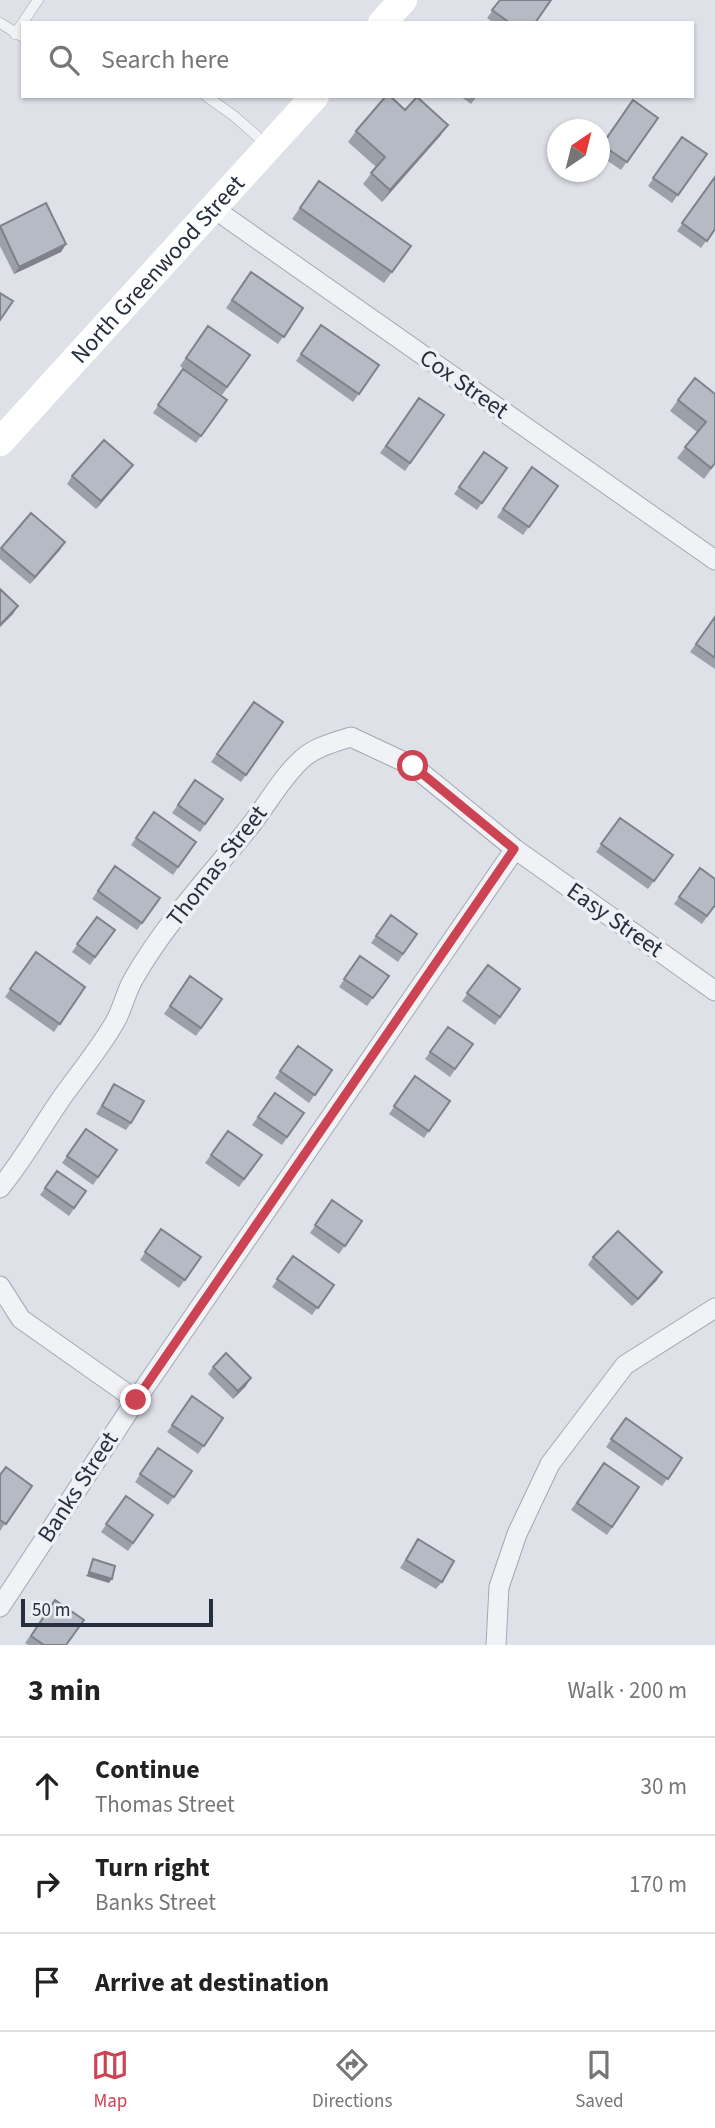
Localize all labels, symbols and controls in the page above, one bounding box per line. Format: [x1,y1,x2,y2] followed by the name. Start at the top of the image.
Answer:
[21,21,694,98] search box
[45,41,83,79] icon: search
[101,41,229,78] text: Search here
[547,119,610,182] north arrow
[62,167,253,371] street label: North Greenwood Street
[412,340,516,428] street label: Cox Street
[397,750,428,781] route start
[158,798,276,934] street label: Thomas Street
[560,874,670,966] street label: Easy Street
[120,1384,151,1415] route end
[29,1425,127,1549] street label: Banks Street
[21,1596,214,1628] scale bar
[32,1597,70,1624] text: 50 m
[28,1669,101,1712] text: 3 min
[568,1674,687,1707] text: Walk · 200 m
[95,1751,200,1788] text: Continue
[28,1767,66,1805] icon: ahead
[640,1770,687,1803] text: 30 m
[95,1788,235,1821] text: Thomas Street
[95,1849,210,1886] text: Turn right
[28,1865,66,1903] icon: right
[629,1868,687,1901] text: 170 m
[95,1886,216,1919] text: Banks Street
[28,1963,66,2001] icon: arrive
[95,1964,329,2001] text: Arrive at destination
[91,2046,129,2115] tab: Map
[312,2046,392,2115] tab: Directions
[575,2046,624,2115] tab: Saved

